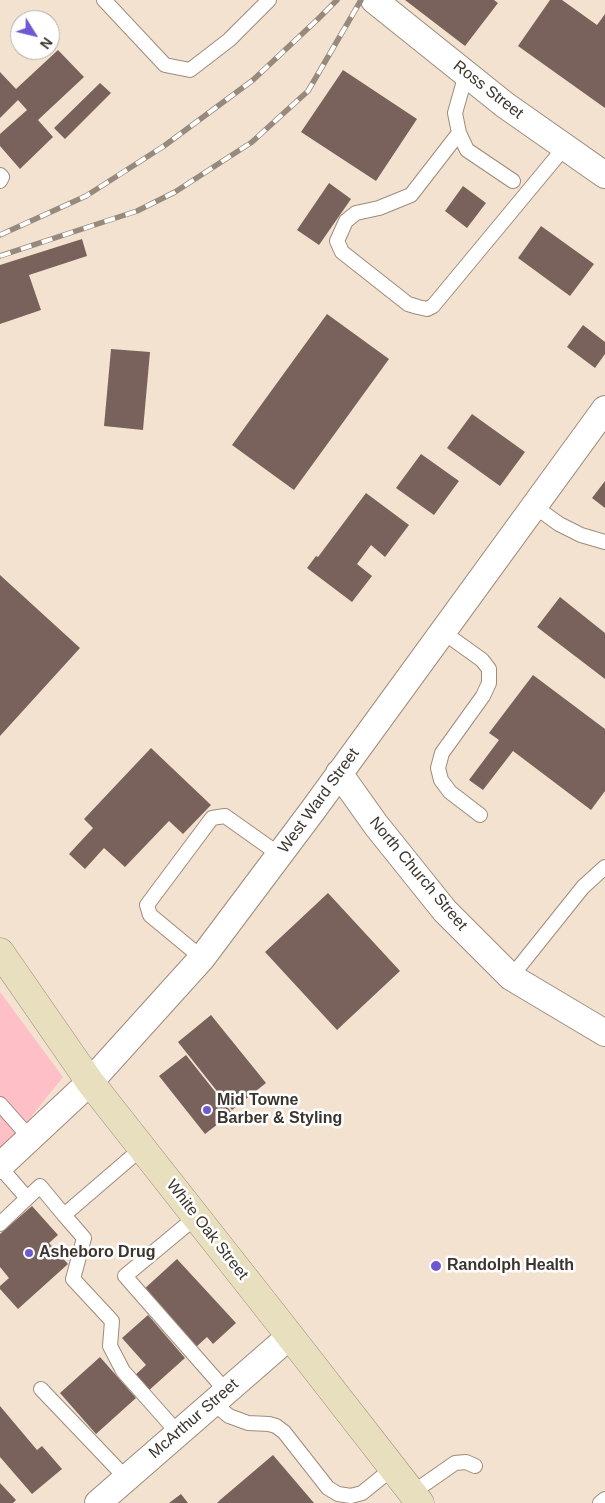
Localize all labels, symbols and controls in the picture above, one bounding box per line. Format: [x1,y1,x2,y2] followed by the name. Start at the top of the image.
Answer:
[10,10,60,60] north arrow
[37,34,56,52] text: N
[449,57,527,123] street label: Ross Street
[274,745,364,857] street label: West Ward Street
[365,813,471,935] street label: North Church Street
[217,1091,342,1129] place label: Mid Towne Barber & Styling
[201,1104,213,1116] marker: Mid Towne Barber & Styling
[162,1176,252,1284] street label: White Oak Street
[39,1243,155,1263] place label: Asheboro Drug
[23,1247,35,1259] marker: Asheboro Drug
[447,1256,574,1276] place label: Randolph Health
[429,1259,443,1273] marker: Randolph Health
[145,1375,243,1463] street label: McArthur Street

